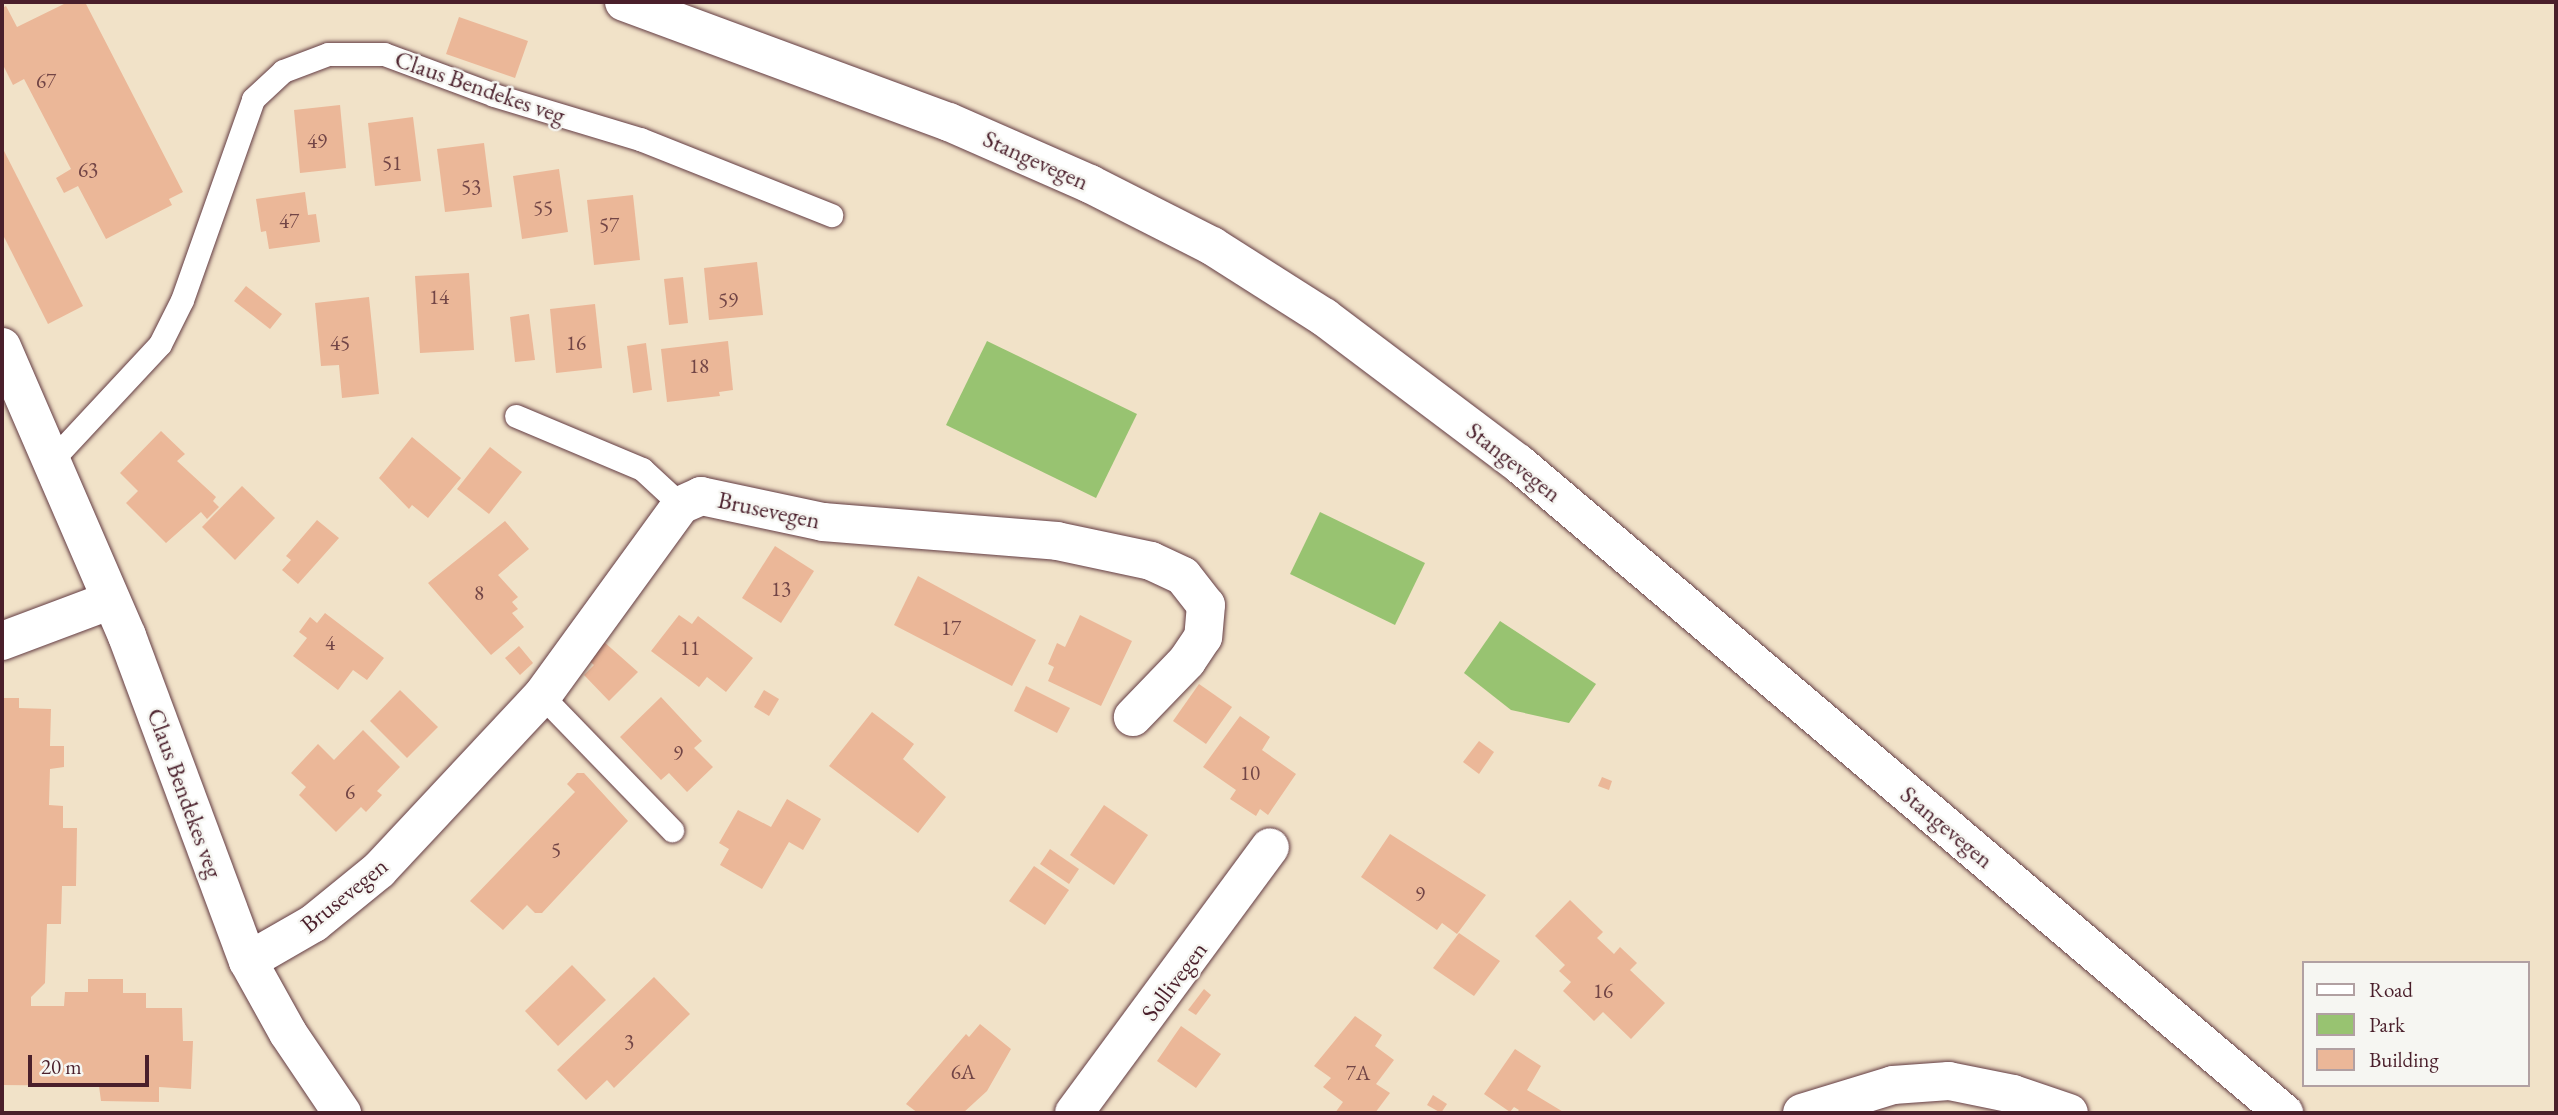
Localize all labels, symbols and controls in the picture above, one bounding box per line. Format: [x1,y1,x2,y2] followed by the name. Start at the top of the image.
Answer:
[391,44,569,130] street label: Claus Bendekes veg
[36,68,56,94] house number: 67
[979,124,1093,196] street label: Stangevegen
[307,128,327,154] house number: 49
[382,150,402,176] house number: 51
[78,157,98,183] house number: 63
[461,174,481,200] house number: 53
[533,195,553,221] house number: 55
[279,208,299,234] house number: 47
[599,212,619,238] house number: 57
[429,284,449,310] house number: 14
[718,287,738,313] house number: 59
[330,330,350,356] house number: 45
[566,330,586,356] house number: 16
[689,353,709,379] house number: 18
[1461,416,1567,508] street label: Stangevegen
[715,485,823,535] street label: Brusevegen
[771,576,791,602] house number: 13
[474,580,484,606] house number: 8
[941,615,961,641] house number: 17
[325,630,335,656] house number: 4
[680,635,700,661] house number: 11
[141,704,229,882] street label: Claus Bendekes veg
[673,740,683,766] house number: 9
[1240,760,1260,786] house number: 10
[345,779,355,805] house number: 6
[1895,780,1999,874] street label: Stangevegen
[551,837,561,863] house number: 5
[295,851,393,939] street label: Brusevegen
[1415,881,1425,907] house number: 9
[1135,936,1213,1026] street label: Sollivegen
[2302,961,2530,1087] legend
[2369,976,2413,1003] text: Road
[1593,978,1613,1004] house number: 16
[2369,1011,2405,1038] text: Park
[624,1029,634,1055] house number: 3
[32,1042,152,1086] scale bar
[2369,1046,2439,1073] text: Building
[41,1053,82,1080] text: 20 m
[951,1059,975,1085] house number: 6A
[1346,1060,1370,1086] house number: 7A

